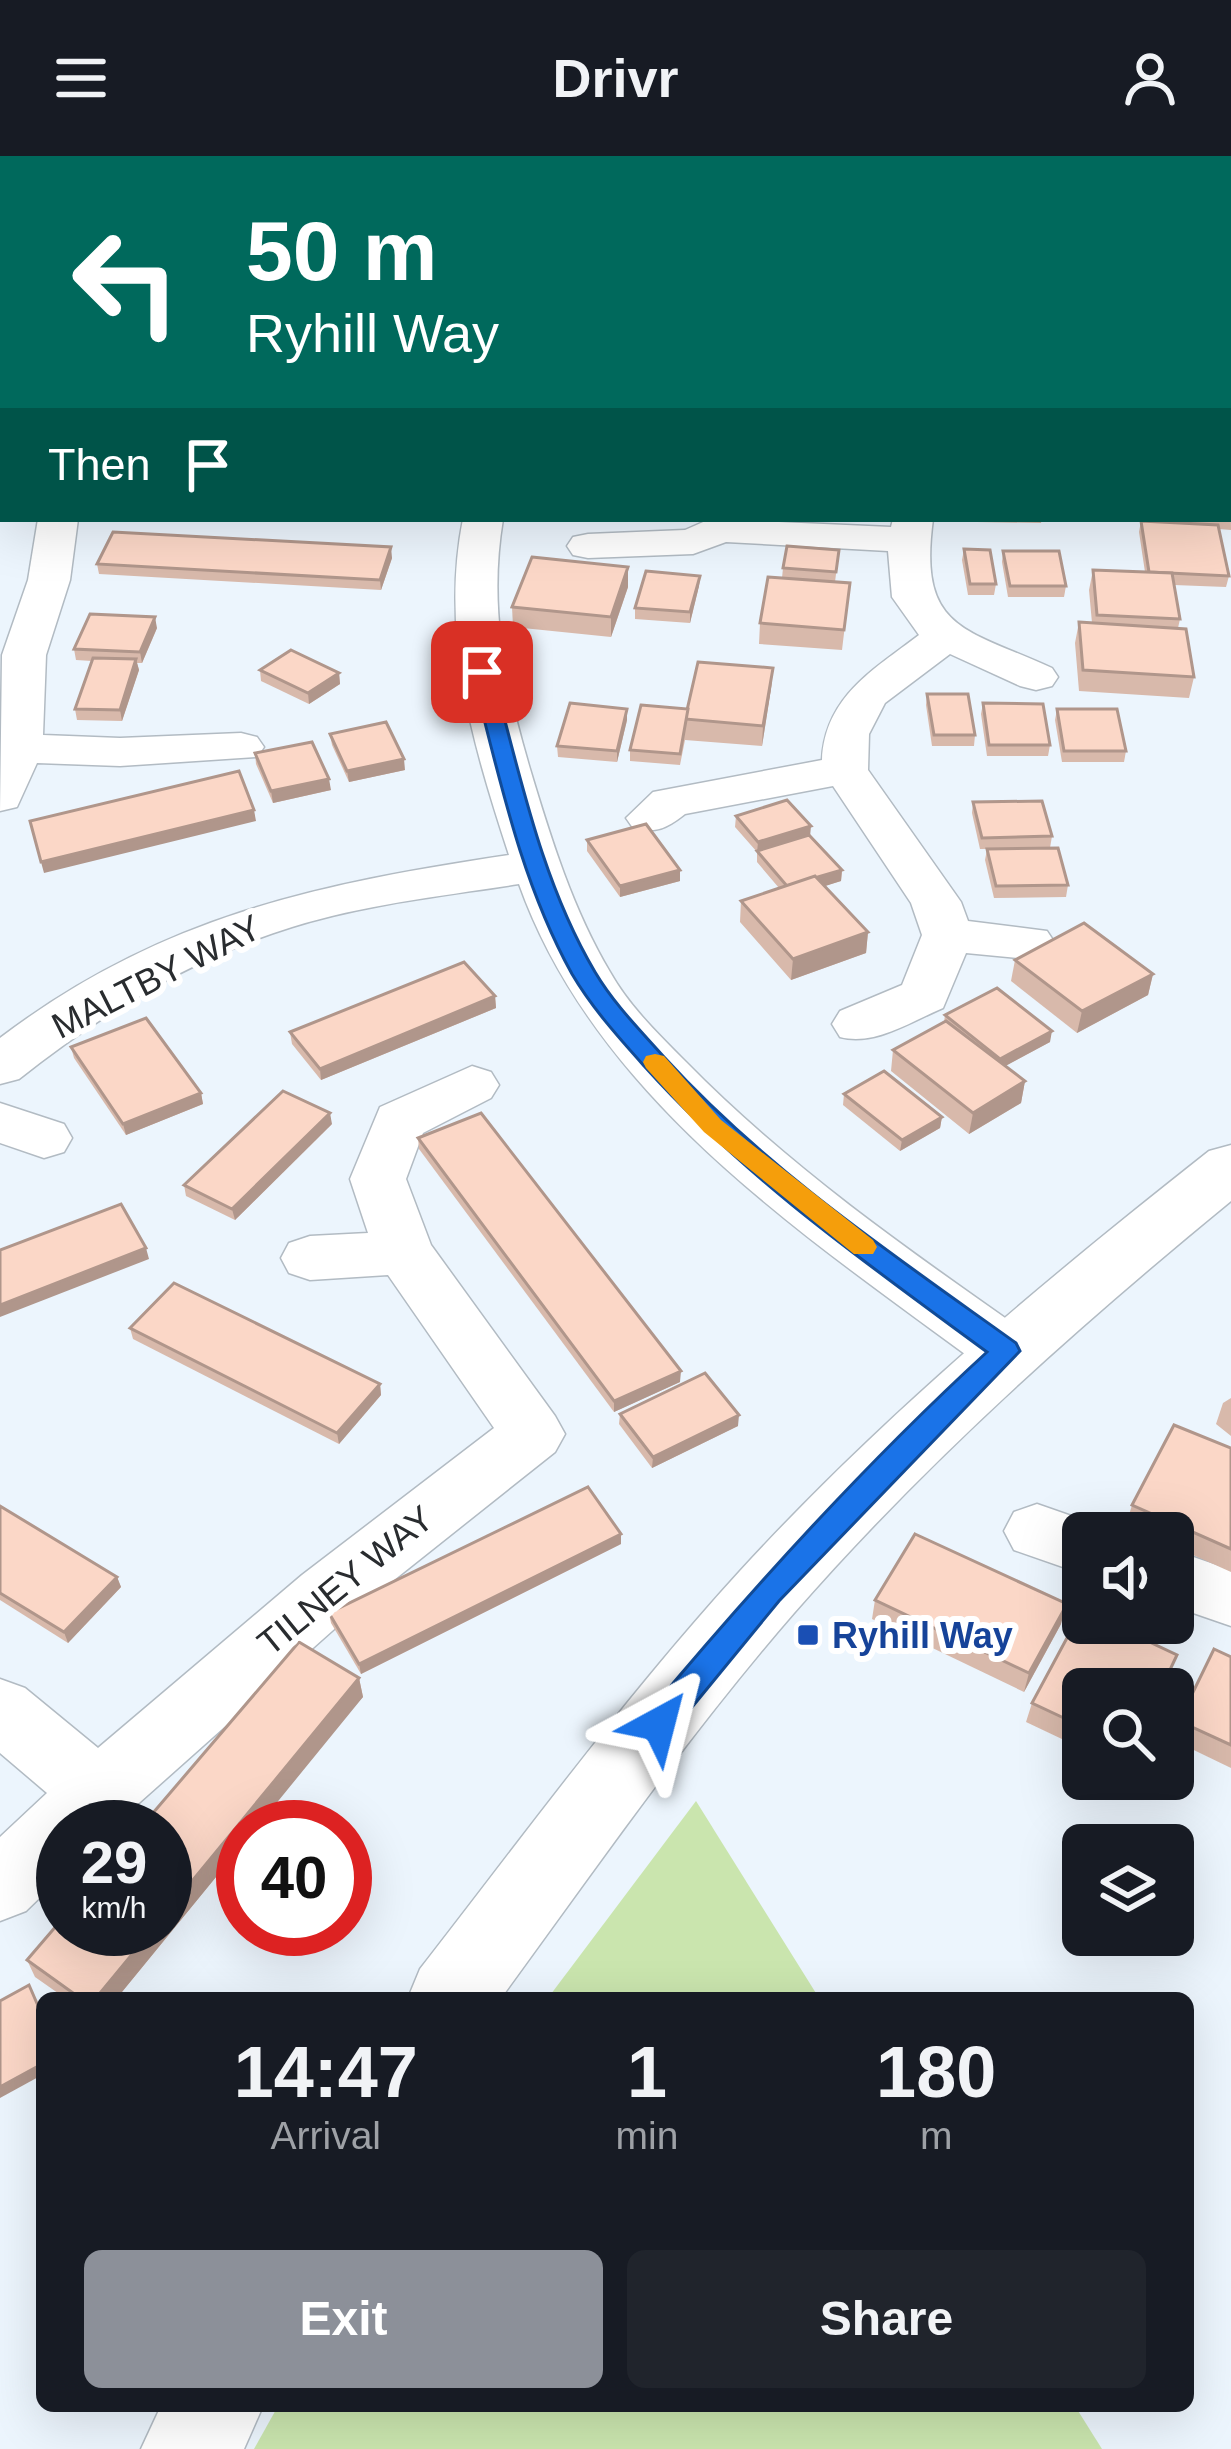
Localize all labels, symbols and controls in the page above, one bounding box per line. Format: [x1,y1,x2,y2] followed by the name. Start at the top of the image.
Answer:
[48,45,114,111] icon: menu
[1117,45,1183,111] icon: person
[552,48,679,108] text: Drivr
[48,204,204,360] icon: left
[246,204,437,298] text: 50 m
[246,303,499,363] text: Ryhill Way
[175,432,241,498] icon: arrive
[48,439,151,490] text: Then
[431,621,533,723] pin
[449,639,515,705] icon: arrive
[45,906,267,1047] street label: MALTBY WAY
[249,1497,441,1663] street label: TILNEY WAY
[1062,1512,1194,1956] map controls
[1062,1512,1194,1644] button: sound
[832,1615,1013,1656] place label: Ryhill Way
[795,1622,821,1648] marker: Ryhill Way
[596,1661,722,1787] position arrow
[1062,1668,1194,1800] button: search
[216,1800,372,1956] speed limit sign: 40
[1062,1824,1194,1956] button: layers
[81,1829,147,1896] text: 29
[81,1891,147,1924] text: km/h
[234,2032,418,2112] text: 14:47
[627,2032,667,2112] text: 1
[876,2032,996,2112] text: 180
[271,2114,381,2157] text: Arrival
[616,2114,678,2157] text: min
[920,2114,952,2157] text: m
[84,2250,603,2388] button: Exit
[627,2250,1146,2388] button: Share

